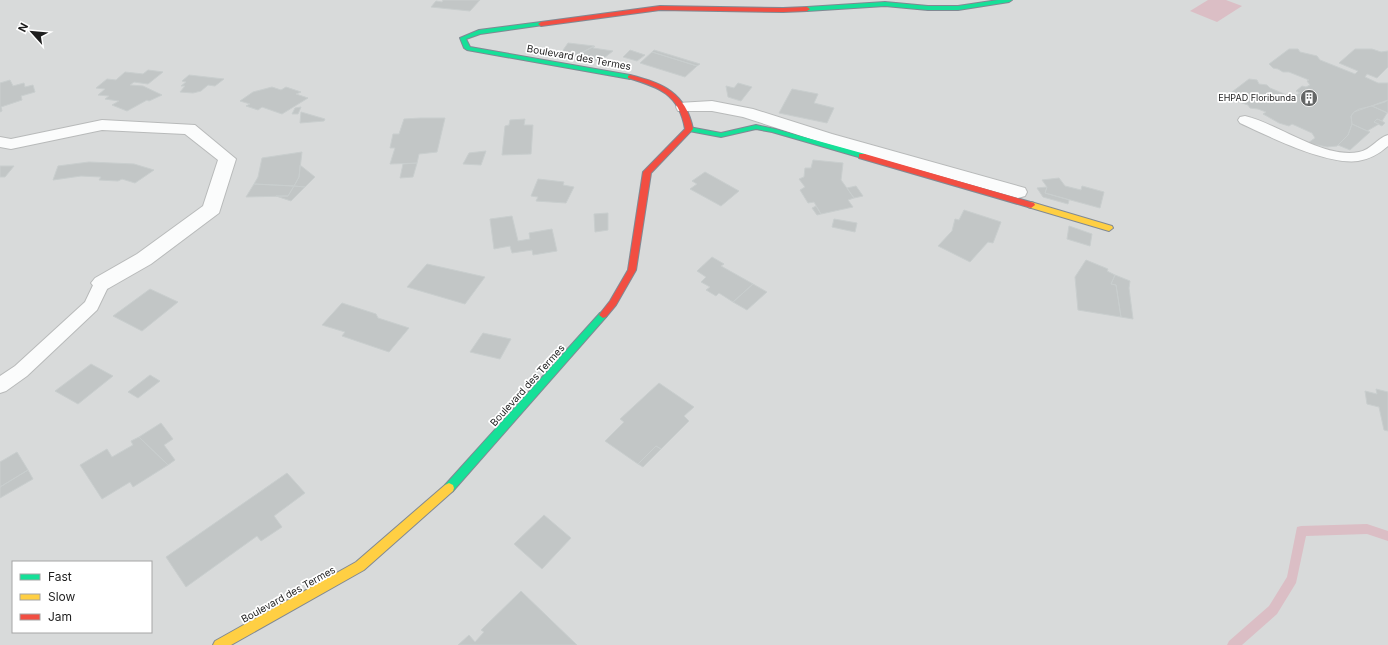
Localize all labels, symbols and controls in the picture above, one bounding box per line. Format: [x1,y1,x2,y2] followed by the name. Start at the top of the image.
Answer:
[12,12,52,52] north arrow
[15,21,31,34] text: N
[526,42,632,72] street label: Boulevard des Termes
[1299,88,1319,108] building icon: EHPAD Floribunda
[1218,92,1296,103] place label: EHPAD Floribunda
[487,342,567,428] street label: Boulevard des Termes
[12,561,152,633] legend
[239,563,337,625] street label: Boulevard des Termes
[48,569,72,584] text: Fast
[48,589,76,604] text: Slow
[48,609,72,624] text: Jam

